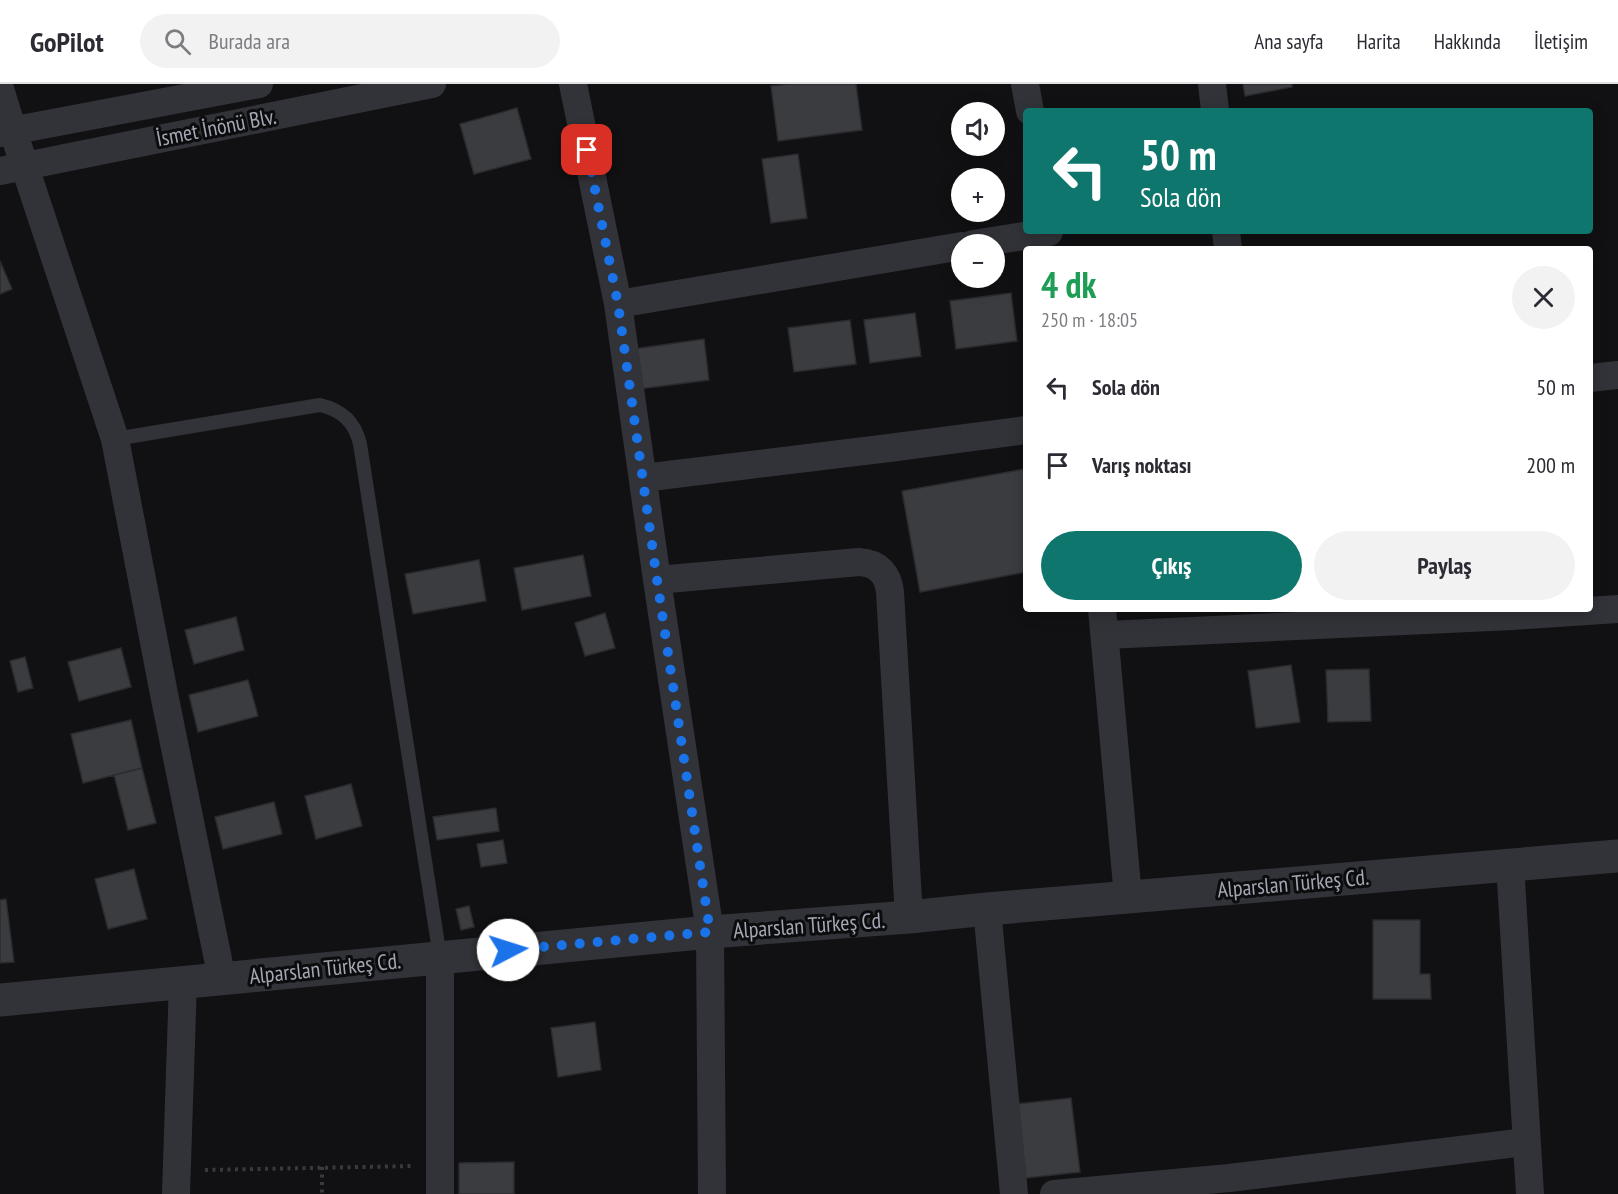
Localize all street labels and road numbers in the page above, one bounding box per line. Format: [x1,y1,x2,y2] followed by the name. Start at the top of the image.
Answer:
[154,102,278,152] street label: İsmet İnönü Blv.
[1216,862,1370,904] street label: Alparslan Türkeş Cd.
[732,906,886,944] street label: Alparslan Türkeş Cd.
[248,946,402,990] street label: Alparslan Türkeş Cd.

